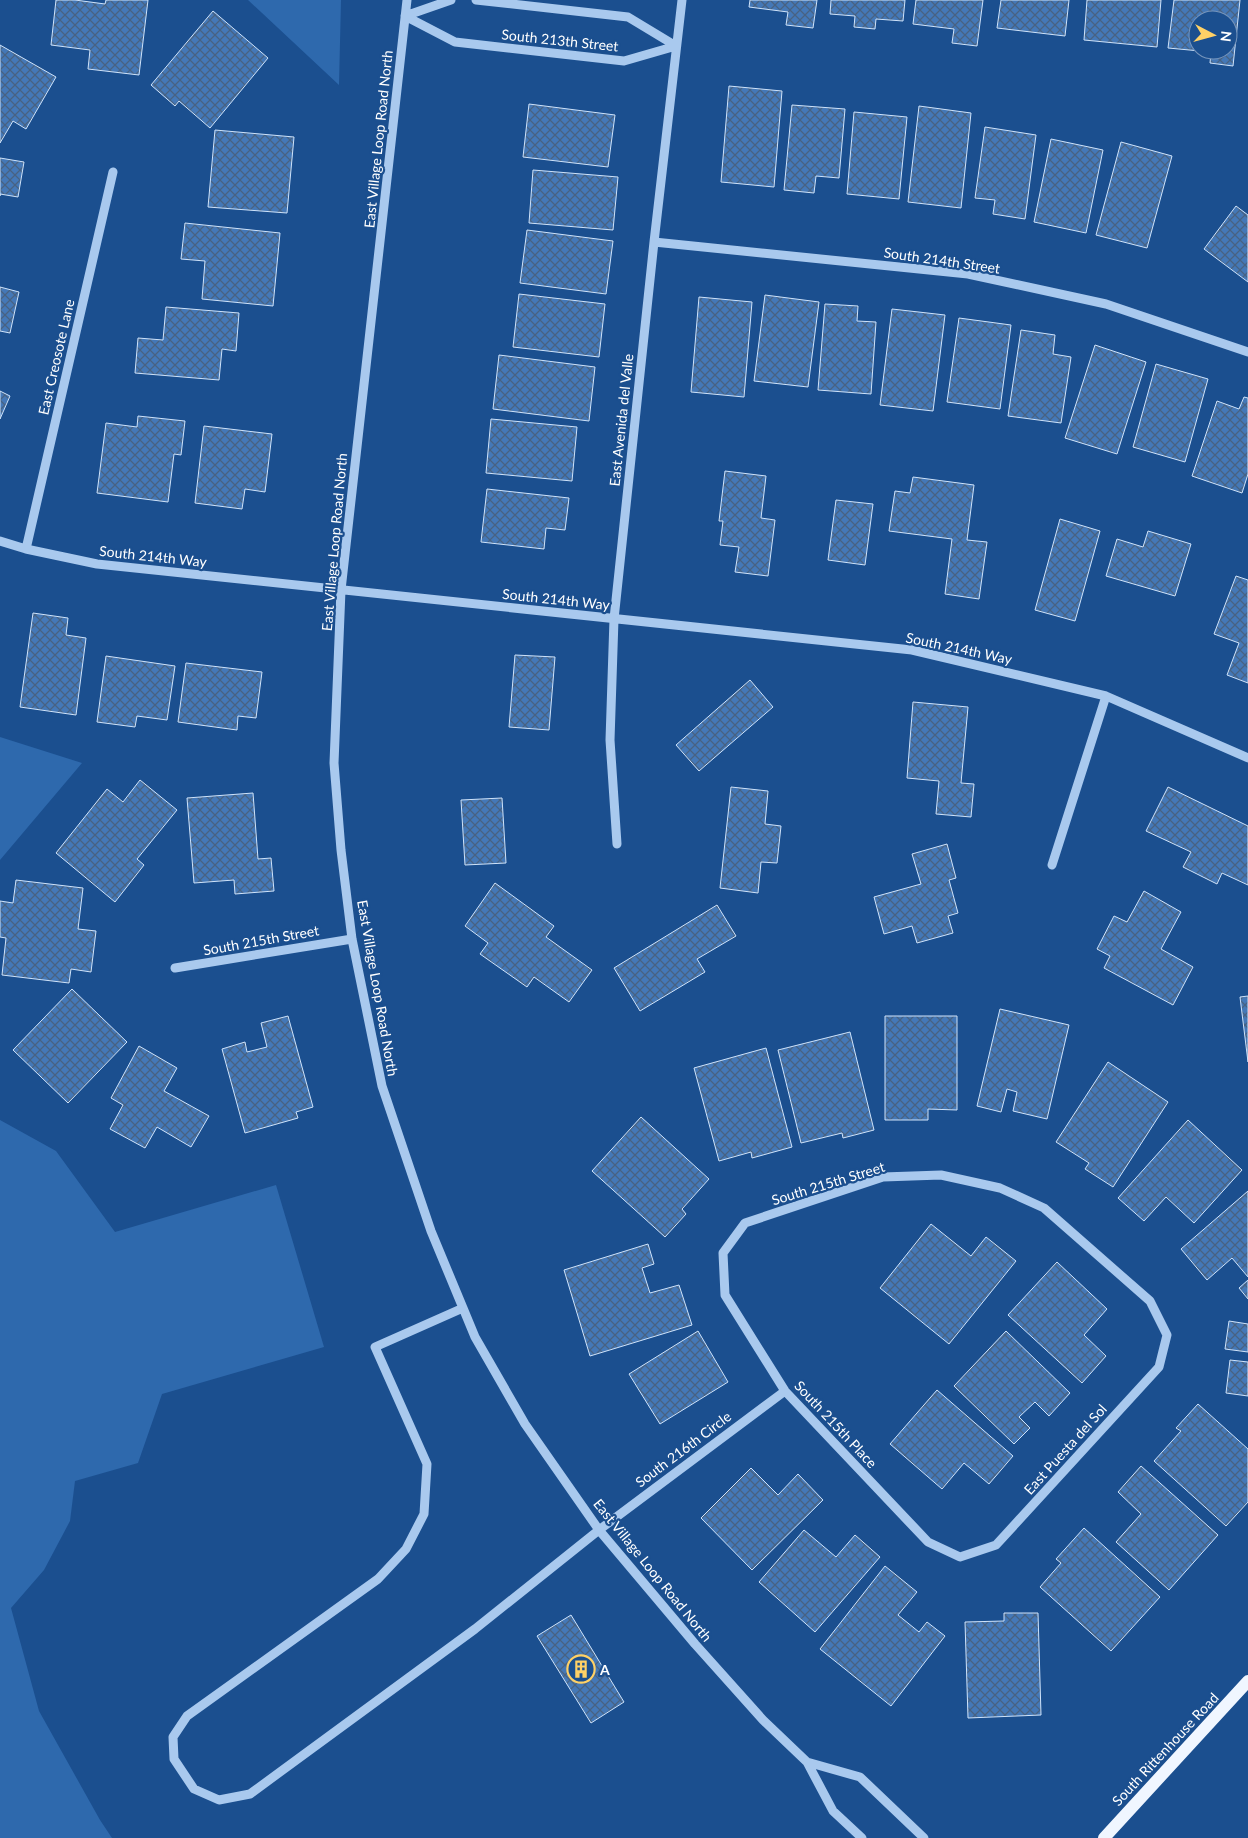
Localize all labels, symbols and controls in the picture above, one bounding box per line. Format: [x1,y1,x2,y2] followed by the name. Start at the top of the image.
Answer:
[1188,10,1238,60] north arrow
[501,25,619,55] street label: South 213th Street
[1217,30,1235,43] text: N
[360,49,396,229] street label: East Village Loop Road North
[883,243,1001,277] street label: South 214th Street
[34,297,78,417] street label: East Creosote Lane
[606,353,636,487] street label: East Avenida del Valle
[318,452,350,632] street label: East Village Loop Road North
[98,542,208,570] street label: South 214th Way
[501,585,611,613] street label: South 214th Way
[904,628,1014,668] street label: South 214th Way
[354,899,402,1077] street label: East Village Loop Road North
[202,921,320,959] street label: South 215th Street
[769,1158,887,1208] street label: South 215th Street
[791,1377,881,1471] street label: South 215th Place
[1020,1400,1110,1498] street label: East Puesta del Sol
[632,1407,734,1491] street label: South 216th Circle
[590,1495,716,1645] street label: East Village Loop Road North
[566,1654,596,1684] building icon: A
[599,1661,610,1678] place label: A
[1108,1689,1222,1809] street label: South Rittenhouse Road

